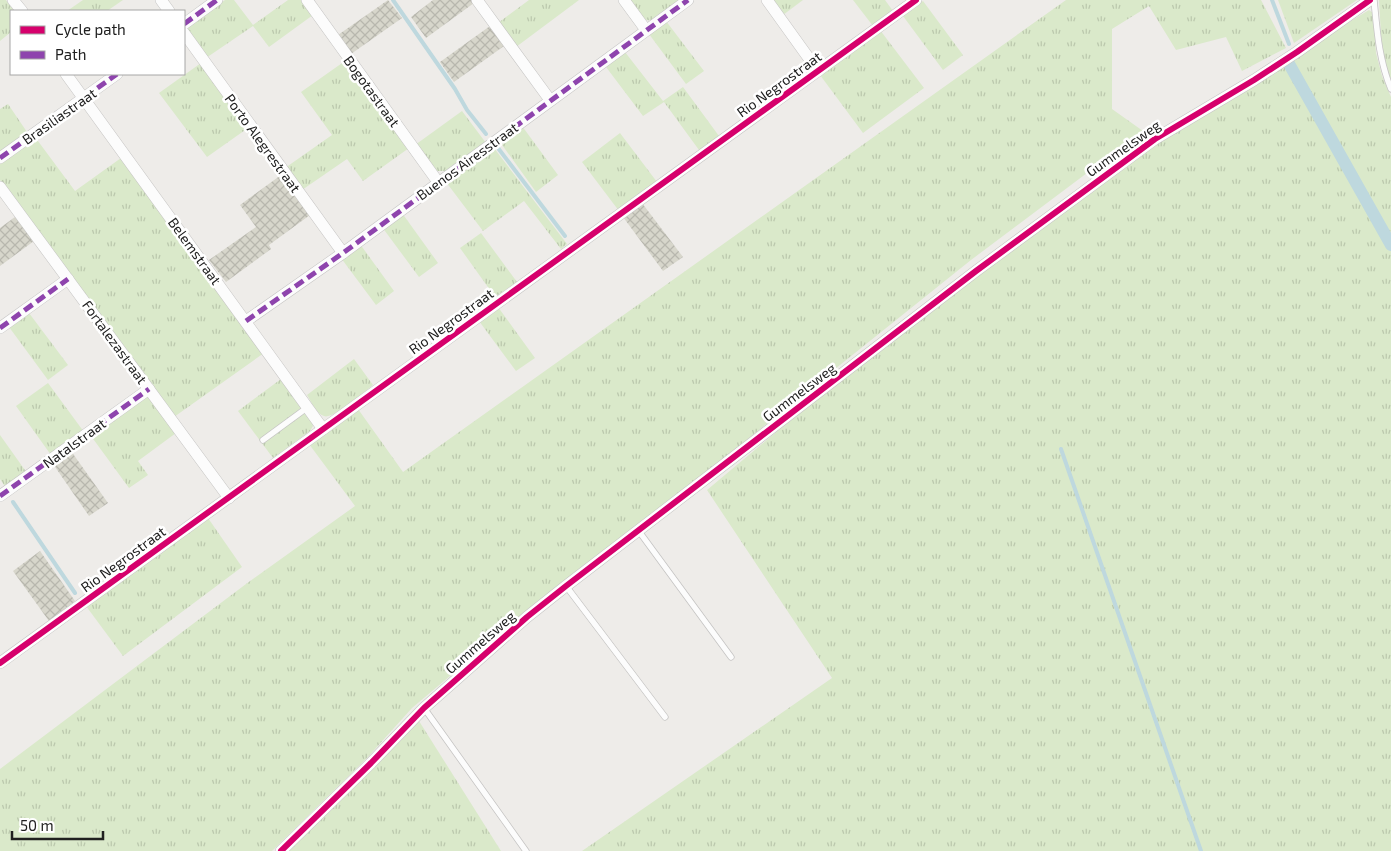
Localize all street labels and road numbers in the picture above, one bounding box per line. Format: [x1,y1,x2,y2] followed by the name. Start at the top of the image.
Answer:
[733,48,825,120] street label: Rio Negrostraat
[340,52,404,130] street label: Bogotastraat
[19,84,99,148] street label: Brasiliastraat
[222,90,304,196] street label: Porto Alegrestraat
[1083,116,1164,180] street label: Gummelsweg
[413,119,521,203] street label: Buenos Airesstraat
[165,214,225,288] street label: Belemstraat
[405,285,497,357] street label: Rio Negrostraat
[79,297,151,387] street label: Fortalezastraat
[759,359,839,425] street label: Gummelsweg
[39,415,109,471] street label: Natalstraat
[77,523,169,595] street label: Rio Negrostraat
[442,607,519,677] street label: Gummelsweg

